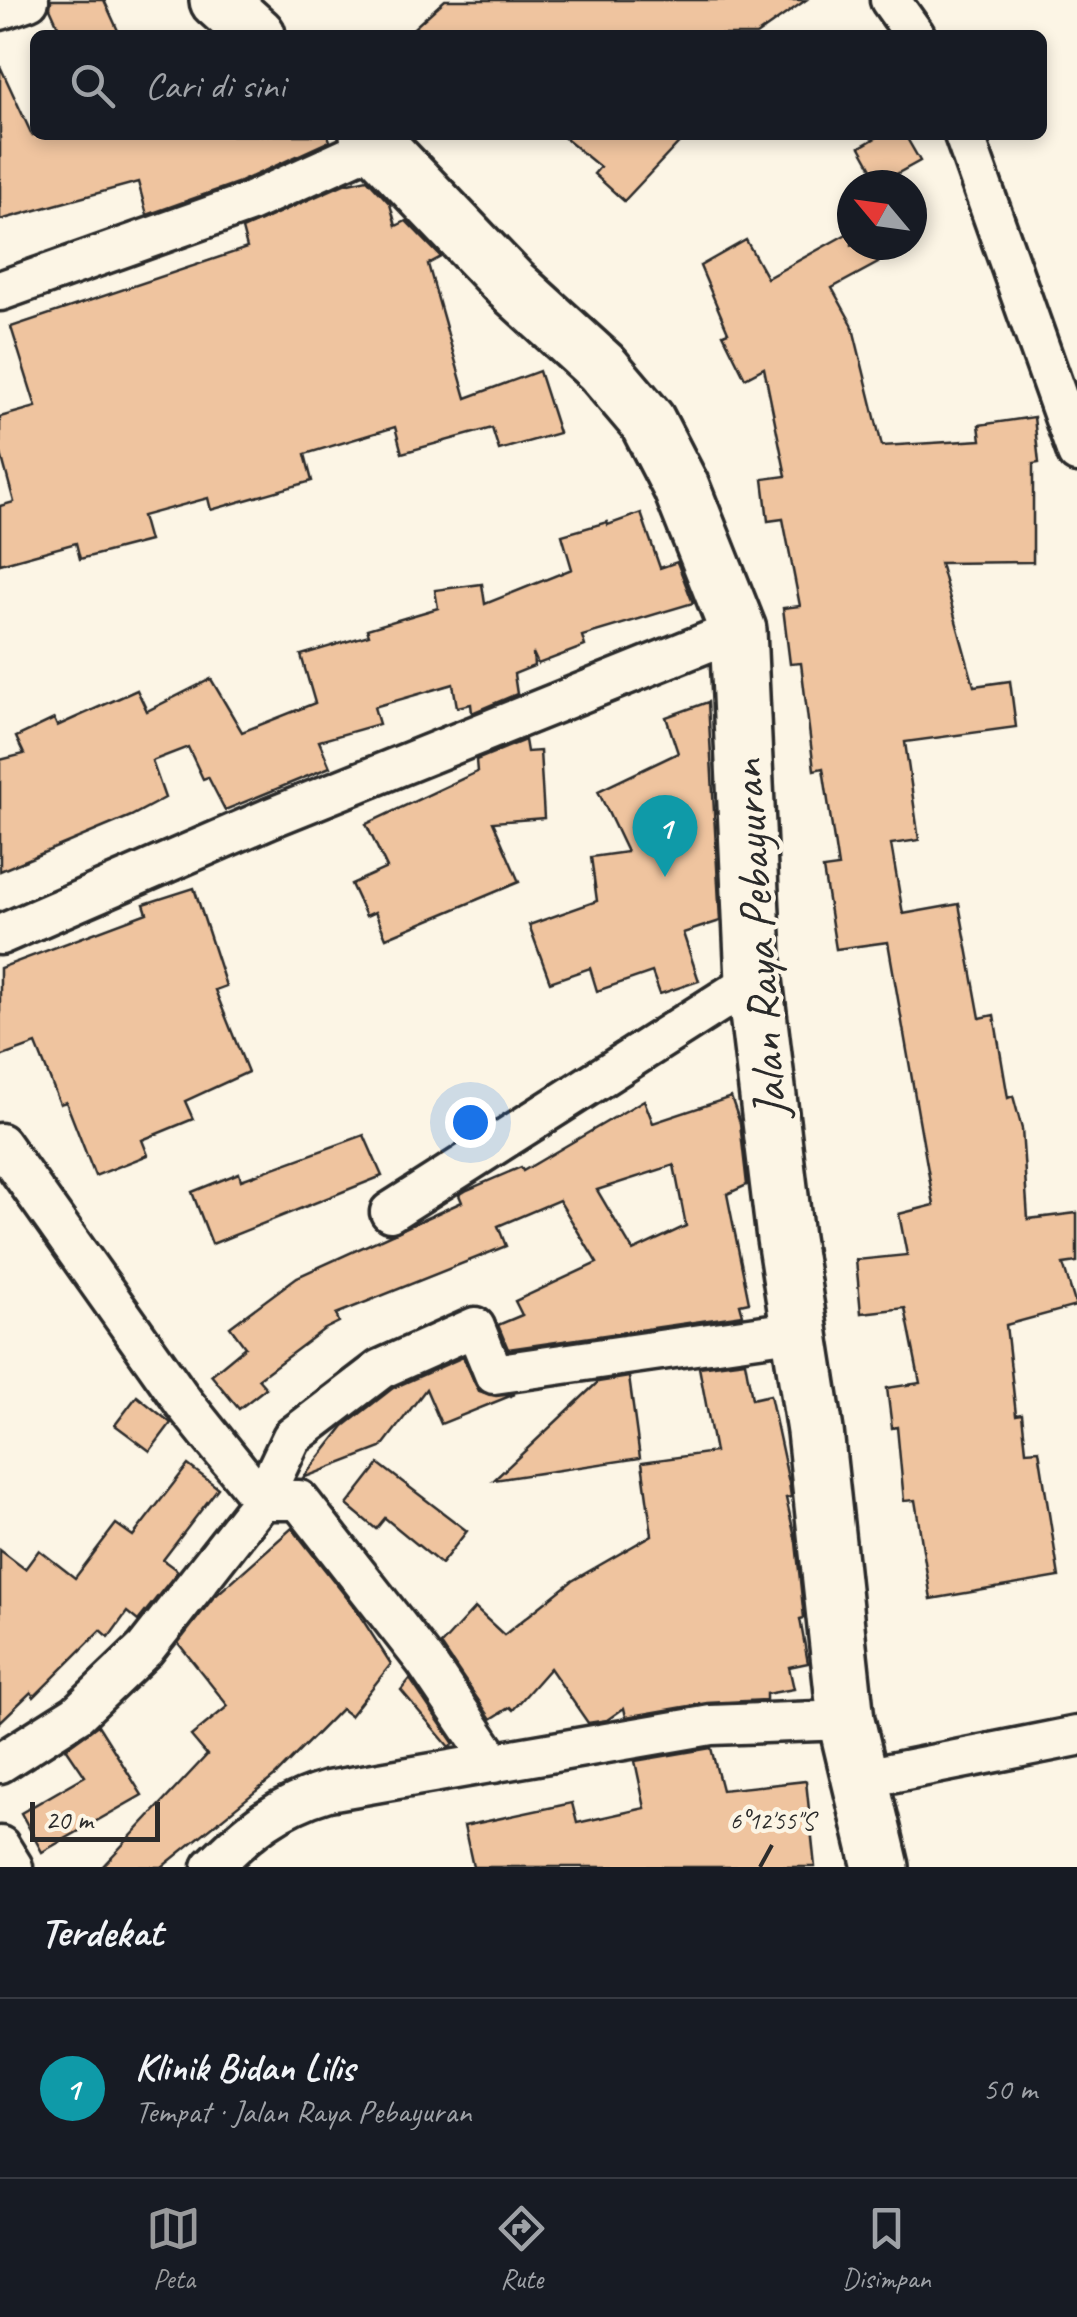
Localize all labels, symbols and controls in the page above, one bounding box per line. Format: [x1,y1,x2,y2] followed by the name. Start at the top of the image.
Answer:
[30,30,1047,140] search box
[65,58,120,113] icon: search
[145,62,285,109] text: Cari di sini
[837,170,927,260] north arrow
[715,757,801,1122] street label: Jalan Raya Pebayuran
[632,794,698,877] pin: 1
[445,1097,496,1148] your location
[30,1797,160,1842] scale bar
[45,1802,93,1837] text: 20 m
[730,1805,819,1837] text: 6°12'55"S
[40,1906,163,1959] text: Terdekat
[135,2044,355,2091] text: Klinik Bidan Lilis
[65,2068,80,2109] text: 1
[983,2068,1037,2109] text: 50 m
[135,2091,471,2132] text: Tempat · Jalan Raya Pebayuran
[146,2201,201,2296] tab: Peta
[494,2201,549,2296] tab: Rute
[842,2201,931,2296] tab: Disimpan

